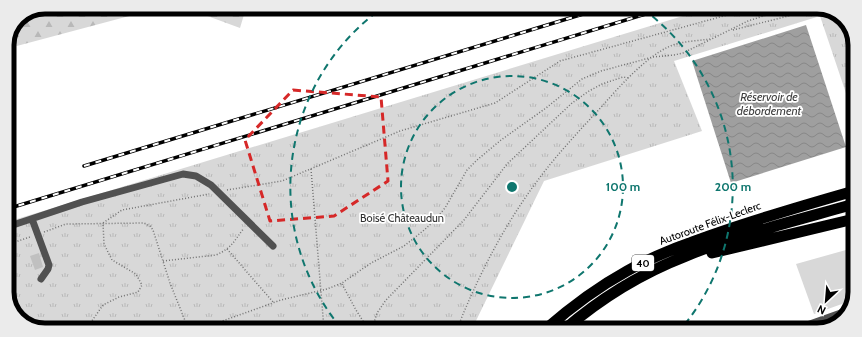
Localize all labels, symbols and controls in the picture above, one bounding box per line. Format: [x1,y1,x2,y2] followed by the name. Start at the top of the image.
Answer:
[737,89,802,118] water label: Réservoir de débordement
[606,179,640,194] text: 100 m
[715,179,751,194] text: 200 m
[505,180,519,194] centre of rings
[657,198,763,248] street label: Autoroute Félix-Leclerc
[360,211,444,225] park label: Boisé Châteaudun
[632,255,654,271] road number: 40
[806,281,846,321] north arrow
[815,302,828,318] text: N

